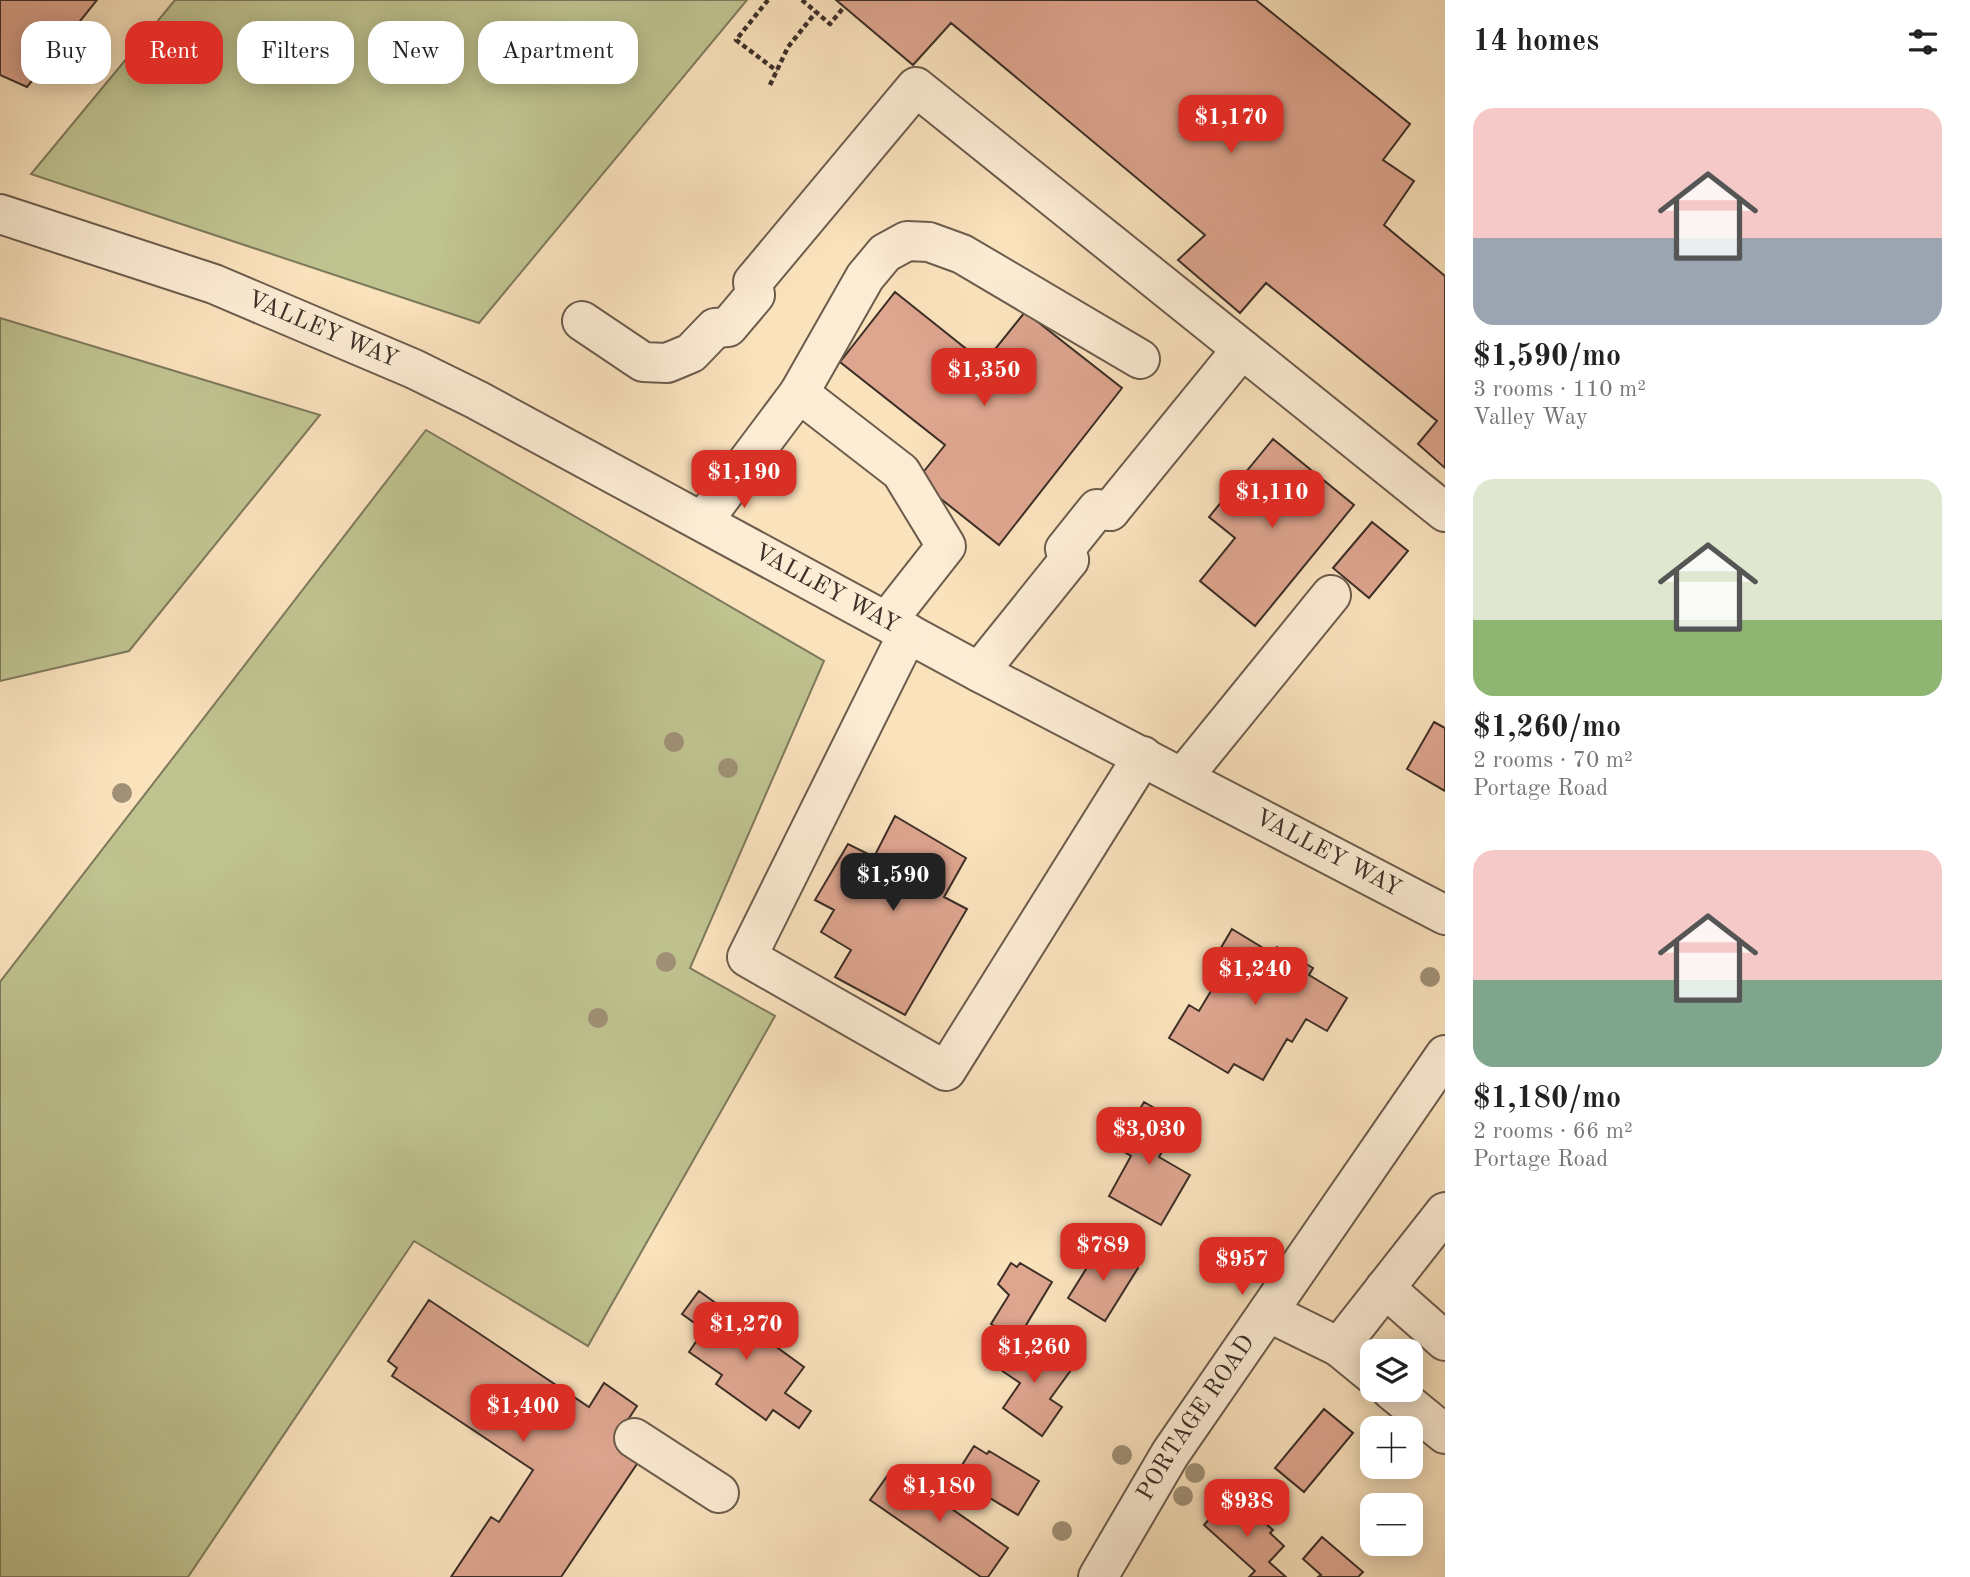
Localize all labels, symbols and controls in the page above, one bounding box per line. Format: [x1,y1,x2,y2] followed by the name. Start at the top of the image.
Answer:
[21,21,111,84] chip: Buy
[125,21,223,84] chip: Rent
[237,21,354,84] chip: Filters
[368,21,464,84] chip: New
[478,21,638,84] chip: Apartment
[1904,23,1942,61] icon: filters
[1473,27,1599,57] text: 14 homes
[1174,96,1288,155] pin: $1,170
[1194,106,1268,129] text: $1,170
[1645,153,1771,279] icon: home
[243,287,401,373] street label: VALLEY WAY
[1473,342,1621,372] text: $1,590/mo
[927,348,1041,408] pin: $1,350
[947,359,1021,382] text: $1,350
[1473,378,1646,401] text: 3 rooms · 110 m²
[1473,406,1588,429] text: Valley Way
[687,450,801,510] pin: $1,190
[707,461,781,484] text: $1,190
[1215,470,1329,530] pin: $1,110
[1235,481,1309,504] text: $1,110
[1645,524,1771,650] icon: home
[750,540,903,638] street label: VALLEY WAY
[1473,713,1621,743] text: $1,260/mo
[1473,749,1633,772] text: 2 rooms · 70 m²
[1473,777,1608,800] text: Portage Road
[1251,806,1405,902] street label: VALLEY WAY
[836,853,950,913] pin: $1,590
[856,864,930,887] text: $1,590
[1645,895,1771,1021] icon: home
[1198,948,1312,1007] pin: $1,240
[1218,958,1292,981] text: $1,240
[1473,1084,1621,1114] text: $1,180/mo
[1092,1108,1206,1167] pin: $3,030
[1112,1118,1186,1141] text: $3,030
[1473,1120,1633,1143] text: 2 rooms · 66 m²
[1473,1148,1608,1171] text: Portage Road
[1062,1224,1144,1283] pin: $789
[1076,1234,1130,1257] text: $789
[1201,1238,1283,1297] pin: $957
[1215,1248,1269,1271] text: $957
[689,1302,803,1362] pin: $1,270
[709,1313,783,1336] text: $1,270
[977,1326,1091,1385] pin: $1,260
[1133,1331,1260,1505] street label: PORTAGE ROAD
[997,1336,1071,1359] text: $1,260
[1360,1339,1423,1556] map controls
[1360,1339,1423,1402] button: layers
[466,1384,580,1444] pin: $1,400
[486,1395,560,1418] text: $1,400
[1360,1416,1423,1479] button: +
[882,1464,996,1524] pin: $1,180
[902,1475,976,1498] text: $1,180
[1206,1480,1288,1539] pin: $938
[1220,1490,1274,1513] text: $938
[1360,1493,1423,1556] button: −

